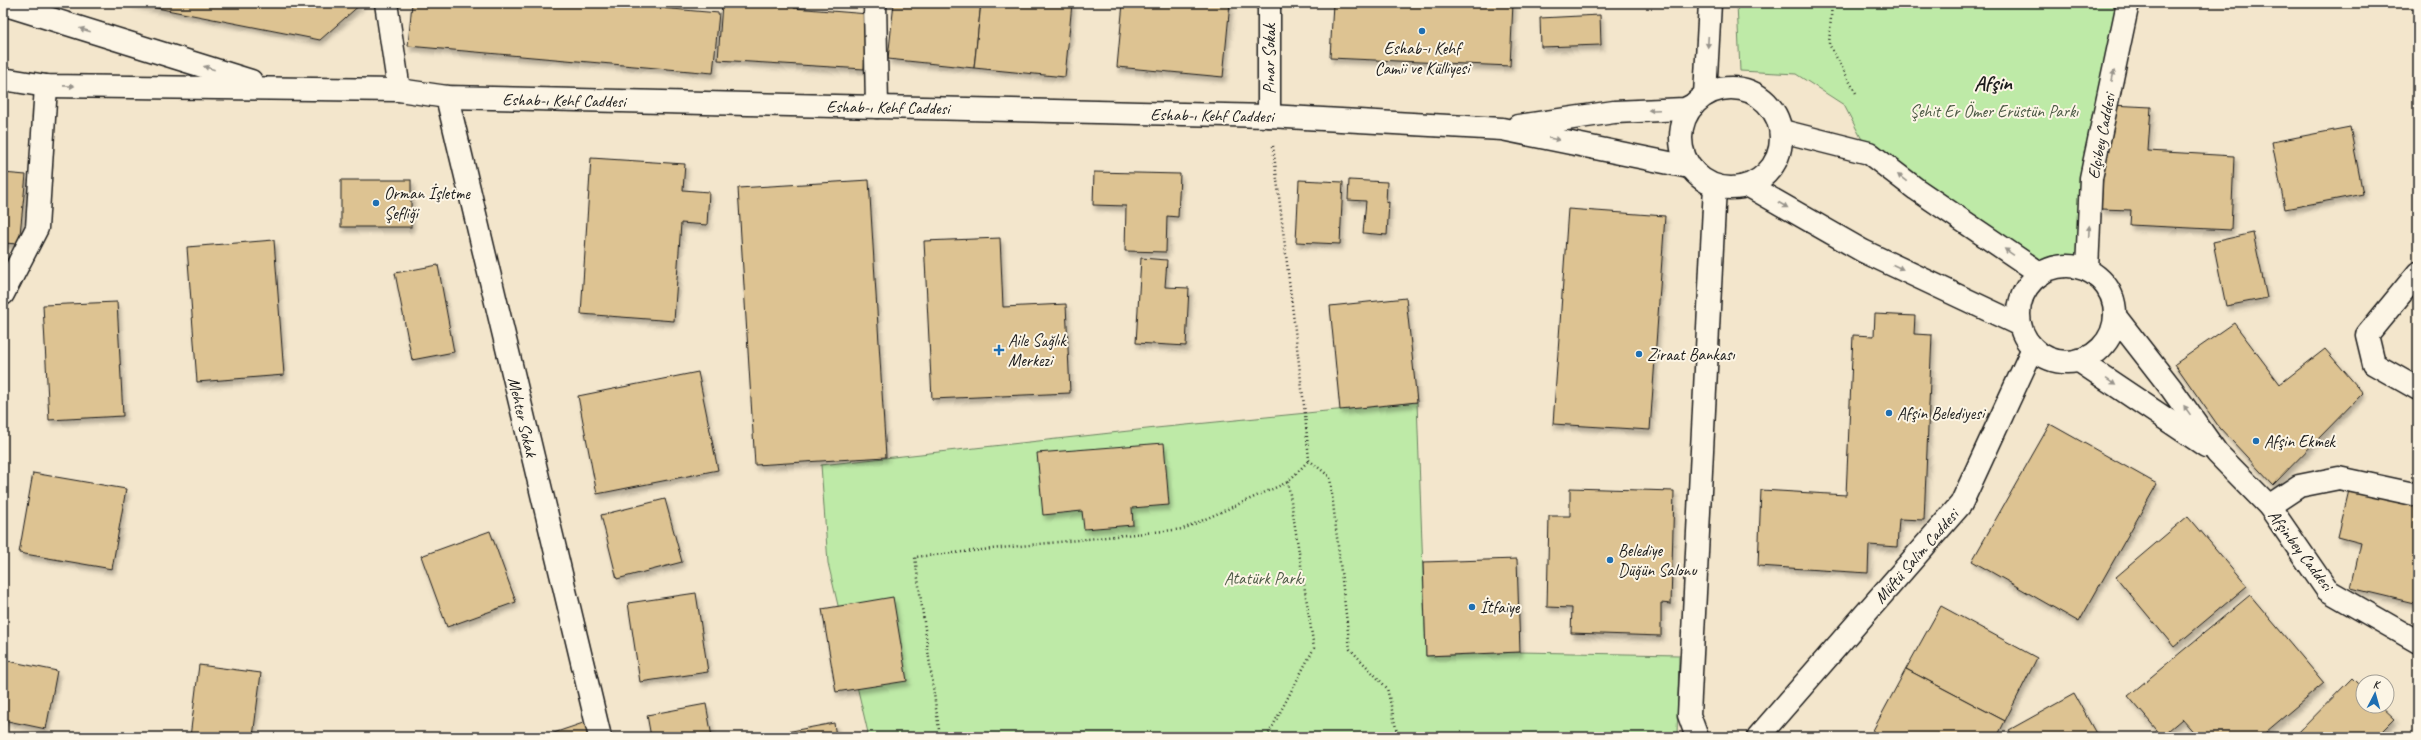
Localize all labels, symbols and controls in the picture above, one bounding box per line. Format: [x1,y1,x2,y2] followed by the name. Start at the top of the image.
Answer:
[1259,22,1280,94] street label: Pınar Sokak
[1417,26,1427,36] marker: Eshab-ı Kehf Camii ve Külliyesi
[79,27,91,33] one-way arrow
[1704,36,1711,48] one-way arrow
[1375,38,1472,79] place label: Eshab-ı Kehf Camii ve Külliyesi
[203,65,215,71] one-way arrow
[1974,70,2013,96] district label: Afşin
[2110,70,2116,82] one-way arrow
[63,83,76,89] one-way arrow
[502,89,628,112] street label: Eshab-ı Kehf Caddesi
[2083,90,2120,181] street label: Elçibey Caddesi
[826,96,952,119] street label: Eshab-ı Kehf Caddesi
[1910,101,2079,122] park label: Şehit Er Ömer Erüstün Parkı
[1150,104,1276,127] street label: Eshab-ı Kehf Caddesi
[1647,107,1660,113] one-way arrow
[1548,137,1560,143] one-way arrow
[1896,174,1907,182] one-way arrow
[384,183,471,224] place label: Orman İşletme Şefliği
[371,198,381,208] marker: Orman İşletme Şefliği
[1777,202,1789,209] one-way arrow
[2085,225,2092,237] one-way arrow
[2003,248,2014,256] one-way arrow
[1892,264,1903,270] one-way arrow
[1008,330,1068,371] place label: Aile Sağlık Merkezi
[993,344,1005,356] marker: Aile Sağlık Merkezi
[1647,344,1735,365] place label: Ziraat Bankası
[1634,349,1644,359] marker: Ziraat Bankası
[503,375,542,461] street label: Mehter Sokak
[2106,378,2116,386] one-way arrow
[1897,403,1987,424] place label: Afşin Belediyesi
[2182,404,2191,415] one-way arrow
[1884,408,1894,418] marker: Afşin Belediyesi
[2264,431,2336,452] place label: Afşin Ekmek
[2251,436,2261,446] marker: Afşin Ekmek
[1870,504,1964,608] street label: Müftü Salim Caddesi
[2263,506,2339,596] street label: Afşinbey Caddesi
[1618,540,1698,581] place label: Belediye Düğün Salonu
[1605,555,1615,565] marker: Belediye Düğün Salonu
[1224,568,1305,589] park label: Atatürk Parkı
[1480,597,1521,618] place label: İtfaiye
[1467,602,1477,612] marker: İtfaiye
[2355,674,2395,714] north arrow
[2373,677,2382,692] text: K

